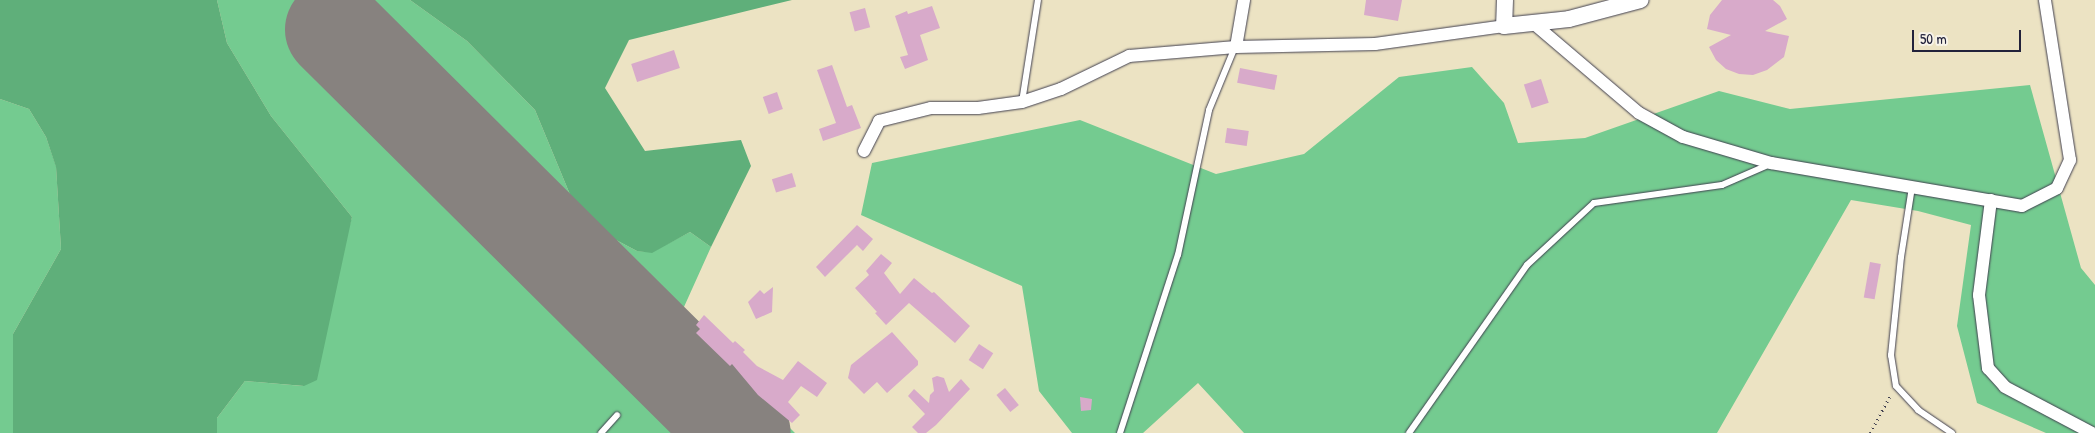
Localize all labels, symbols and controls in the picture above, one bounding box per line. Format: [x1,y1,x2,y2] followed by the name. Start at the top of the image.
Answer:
[1915,20,2024,52] scale bar
[1920,28,1947,49] text: 50 m

